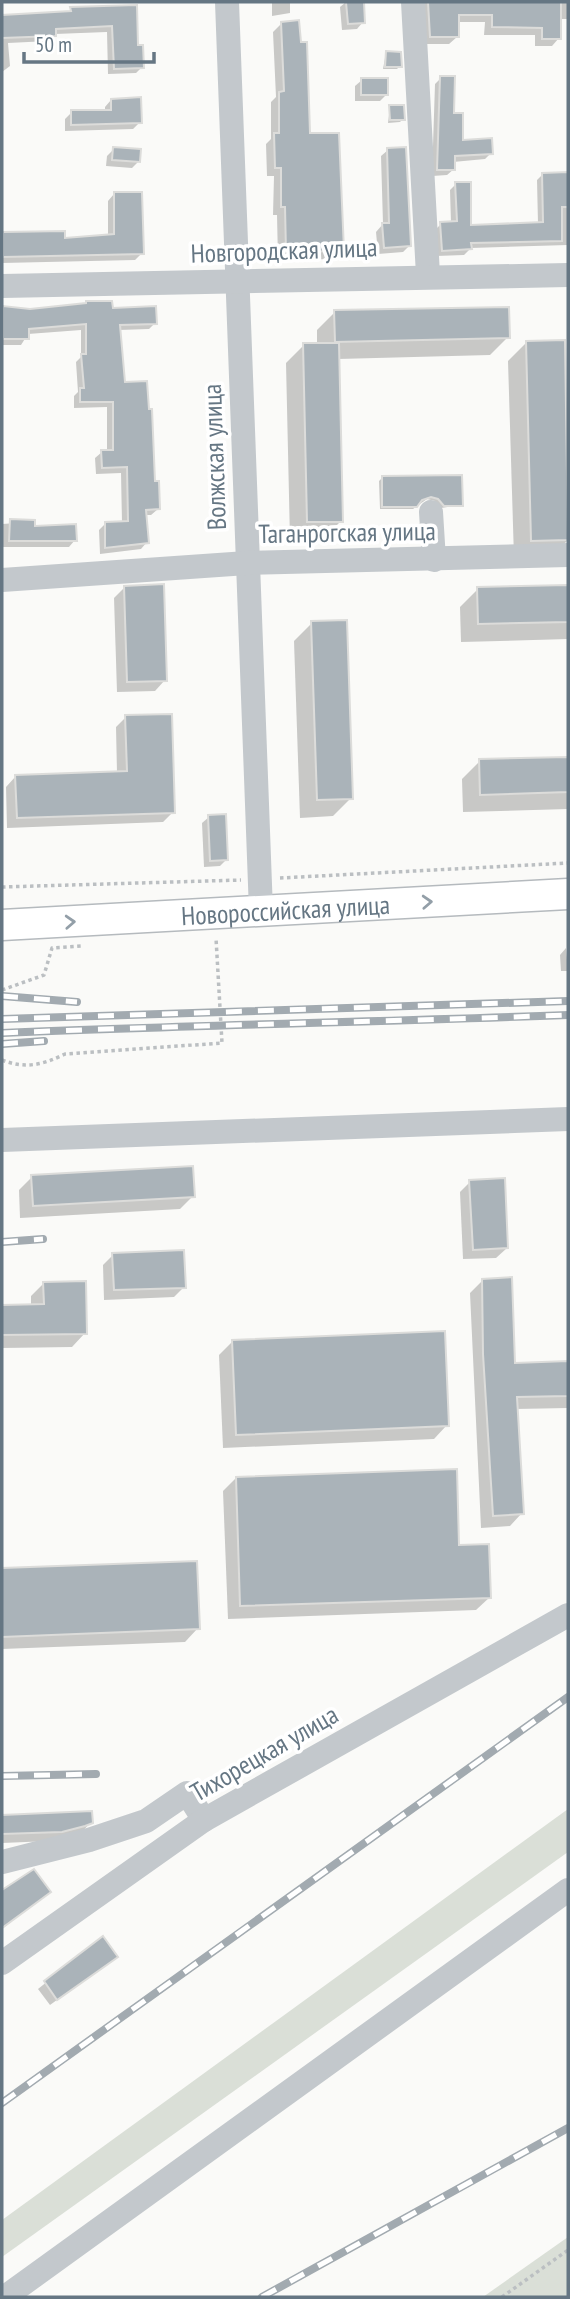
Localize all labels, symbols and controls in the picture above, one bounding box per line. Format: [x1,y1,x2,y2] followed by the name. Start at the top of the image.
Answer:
[24,21,154,65] scale bar
[35,31,72,58] text: 50 m
[190,230,378,270] street label: Новгородская улица
[195,383,233,531] street label: Волжская улица
[258,514,436,550] street label: Таганрогская улица
[180,887,391,932] street label: Новороссийская улица
[422,894,433,909] one-way arrow
[65,915,76,930] one-way arrow
[184,1697,344,1809] street label: Тихорецкая улица

